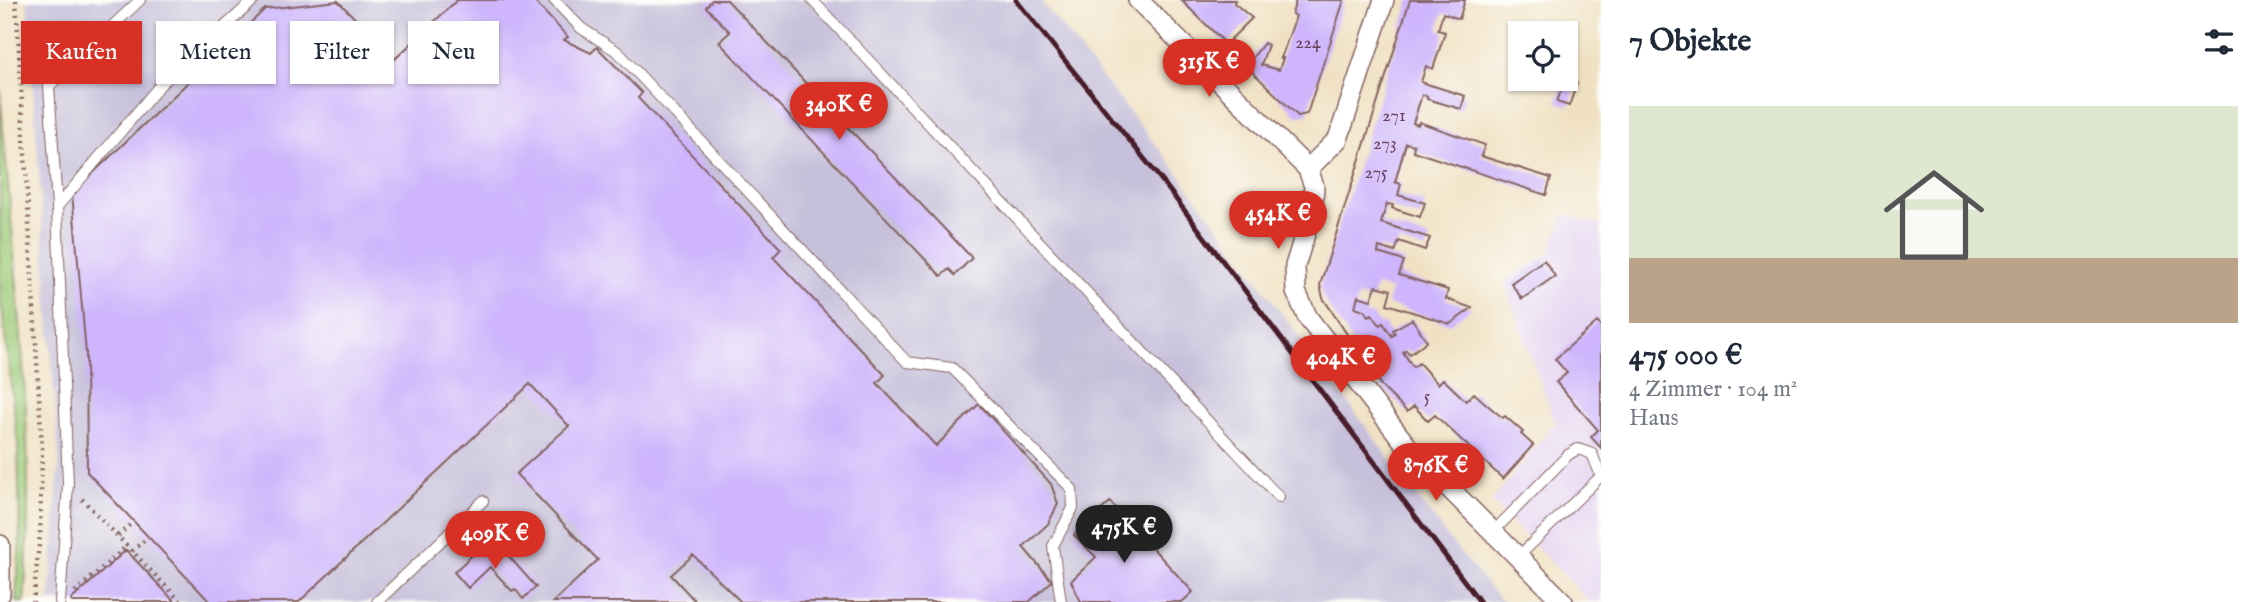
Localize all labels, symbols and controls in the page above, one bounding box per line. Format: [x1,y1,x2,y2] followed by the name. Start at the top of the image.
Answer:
[21,21,142,84] chip: Kaufen
[156,21,276,84] chip: Mieten
[290,21,394,84] chip: Filter
[408,21,499,84] chip: Neu
[1508,21,1578,91] map controls
[1508,21,1578,91] button: locate
[1629,23,1751,61] text: 7 Objekte
[2200,23,2238,61] icon: filters
[1295,32,1321,55] house number: 224
[1152,40,1266,99] pin: 315K €
[1179,47,1239,76] text: 315K €
[782,82,896,142] pin: 340K €
[806,90,872,119] text: 340K €
[1382,105,1406,128] house number: 271
[1373,133,1397,156] house number: 273
[1871,152,1997,278] icon: home
[1364,162,1388,185] house number: 275
[1221,191,1335,251] pin: 454K €
[1245,199,1311,228] text: 454K €
[1284,336,1398,395] pin: 404K €
[1629,337,1743,375] text: 475 000 €
[1307,343,1375,372] text: 404K €
[1629,375,1797,404] text: 4 Zimmer · 104 m²
[1424,386,1431,409] house number: 5
[1629,404,1679,433] text: Haus
[1379,444,1493,503] pin: 876K €
[1404,451,1468,480] text: 876K €
[1067,505,1181,565] pin: 475K €
[438,512,552,571] pin: 409K €
[1092,513,1156,542] text: 475K €
[461,519,529,548] text: 409K €

